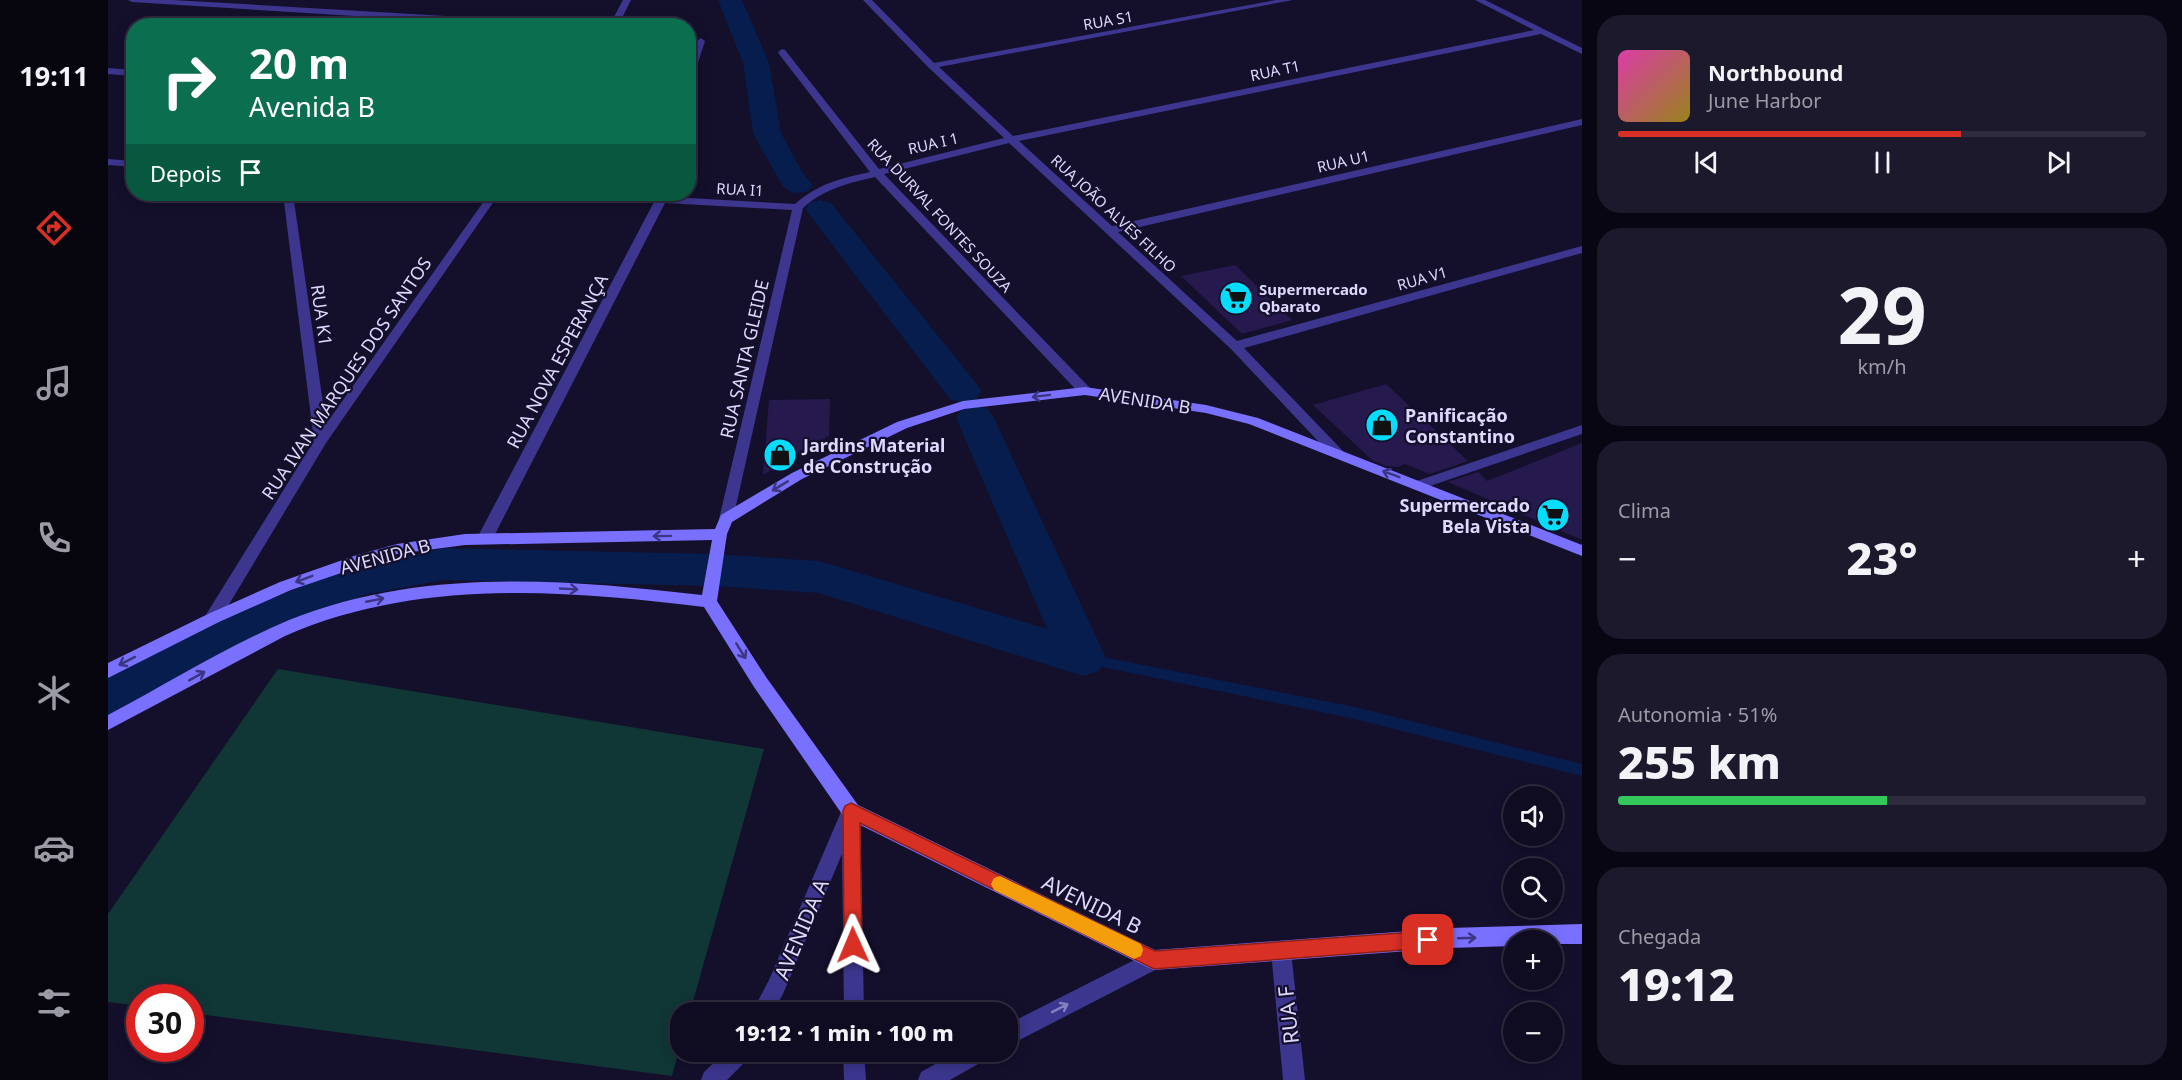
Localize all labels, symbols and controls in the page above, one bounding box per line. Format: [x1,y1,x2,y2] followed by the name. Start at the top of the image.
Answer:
[1081,6,1135,34] street label: RUA S1
[249,34,349,91] text: 20 m
[150,42,228,120] icon: right
[1248,55,1302,85] street label: RUA T1
[19,57,89,94] text: 19:11
[1708,57,1843,87] text: Northbound
[1708,87,1822,114] text: June Harbor
[249,88,375,125] text: Avenida B
[906,127,960,159] street label: RUA I 1
[863,134,1017,297] street label: RUA DURVAL FONTES SOUZA
[1315,145,1371,177] street label: RUA U1
[1690,146,1723,179] icon: previous
[1866,146,1899,179] icon: pause
[2042,146,2075,179] icon: next
[1047,150,1181,276] street label: RUA JOÃO ALVES FILHO
[234,156,267,189] icon: arrive
[150,158,222,188] text: Depois
[716,178,764,200] street label: RUA I1
[33,207,75,249] icon: directions
[256,252,436,504] street label: RUA IVAN MARQUES DOS SANTOS
[1395,261,1449,295] street label: RUA V1
[1837,261,1927,367] text: 29
[501,269,613,452] street label: RUA NOVA ESPERANÇA
[714,277,774,441] street label: RUA SANTA GLEIDE
[1259,279,1368,316] place label: Supermercado Qbarato
[1218,280,1254,316] supermarket icon: Supermercado Qbarato
[306,283,338,347] street label: RUA K1
[1857,353,1907,380] text: km/h
[33,362,75,404] icon: music
[1098,381,1192,419] street label: AVENIDA B
[1032,391,1052,402] one-way arrow
[1405,403,1515,448] place label: Panificação Constantino
[1364,407,1400,443] shop icon: Panificação Constantino
[801,433,946,478] place label: Jardins Material de Construção
[762,437,798,473] shop icon: Jardins Material de Construção
[1382,468,1401,479] one-way arrow
[772,480,789,492] one-way arrow
[1400,493,1530,538] place label: Supermercado Bela Vista
[1535,497,1571,533] supermarket icon: Supermercado Bela Vista
[1618,497,1671,524] text: Clima
[33,517,75,559] icon: phone
[1846,527,1918,588] text: 23°
[652,530,672,541] one-way arrow
[337,532,433,580] street label: AVENIDA B
[1618,536,1637,581] text: −
[2127,536,2146,581] text: +
[295,575,314,586] one-way arrow
[559,584,579,595] one-way arrow
[365,594,385,605] one-way arrow
[735,642,747,659] one-way arrow
[119,656,137,667] one-way arrow
[187,670,205,681] one-way arrow
[33,672,75,714] icon: climate
[1618,701,1777,728] text: Autonomia · 51%
[1618,731,1781,792] text: 255 km
[1503,786,1563,1062] map controls
[1503,786,1563,846] button: sound
[33,827,75,869] icon: car
[1503,858,1563,918] button: search
[1038,868,1146,940] street label: AVENIDA B
[767,874,835,984] street label: AVENIDA A
[821,913,885,977] position arrow
[1402,914,1453,965] pin
[1411,923,1444,956] icon: arrive
[1618,923,1701,950] text: Chegada
[1503,930,1563,990] button: +
[1457,932,1477,943] one-way arrow
[1618,953,1735,1014] text: 19:12
[33,982,75,1024] icon: filters
[126,984,204,1062] speed limit sign: 30
[1271,985,1305,1045] street label: RUA F
[1051,1002,1068,1014] one-way arrow
[1503,1002,1563,1062] button: −
[734,1017,954,1047] text: 19:12 · 1 min · 100 m

